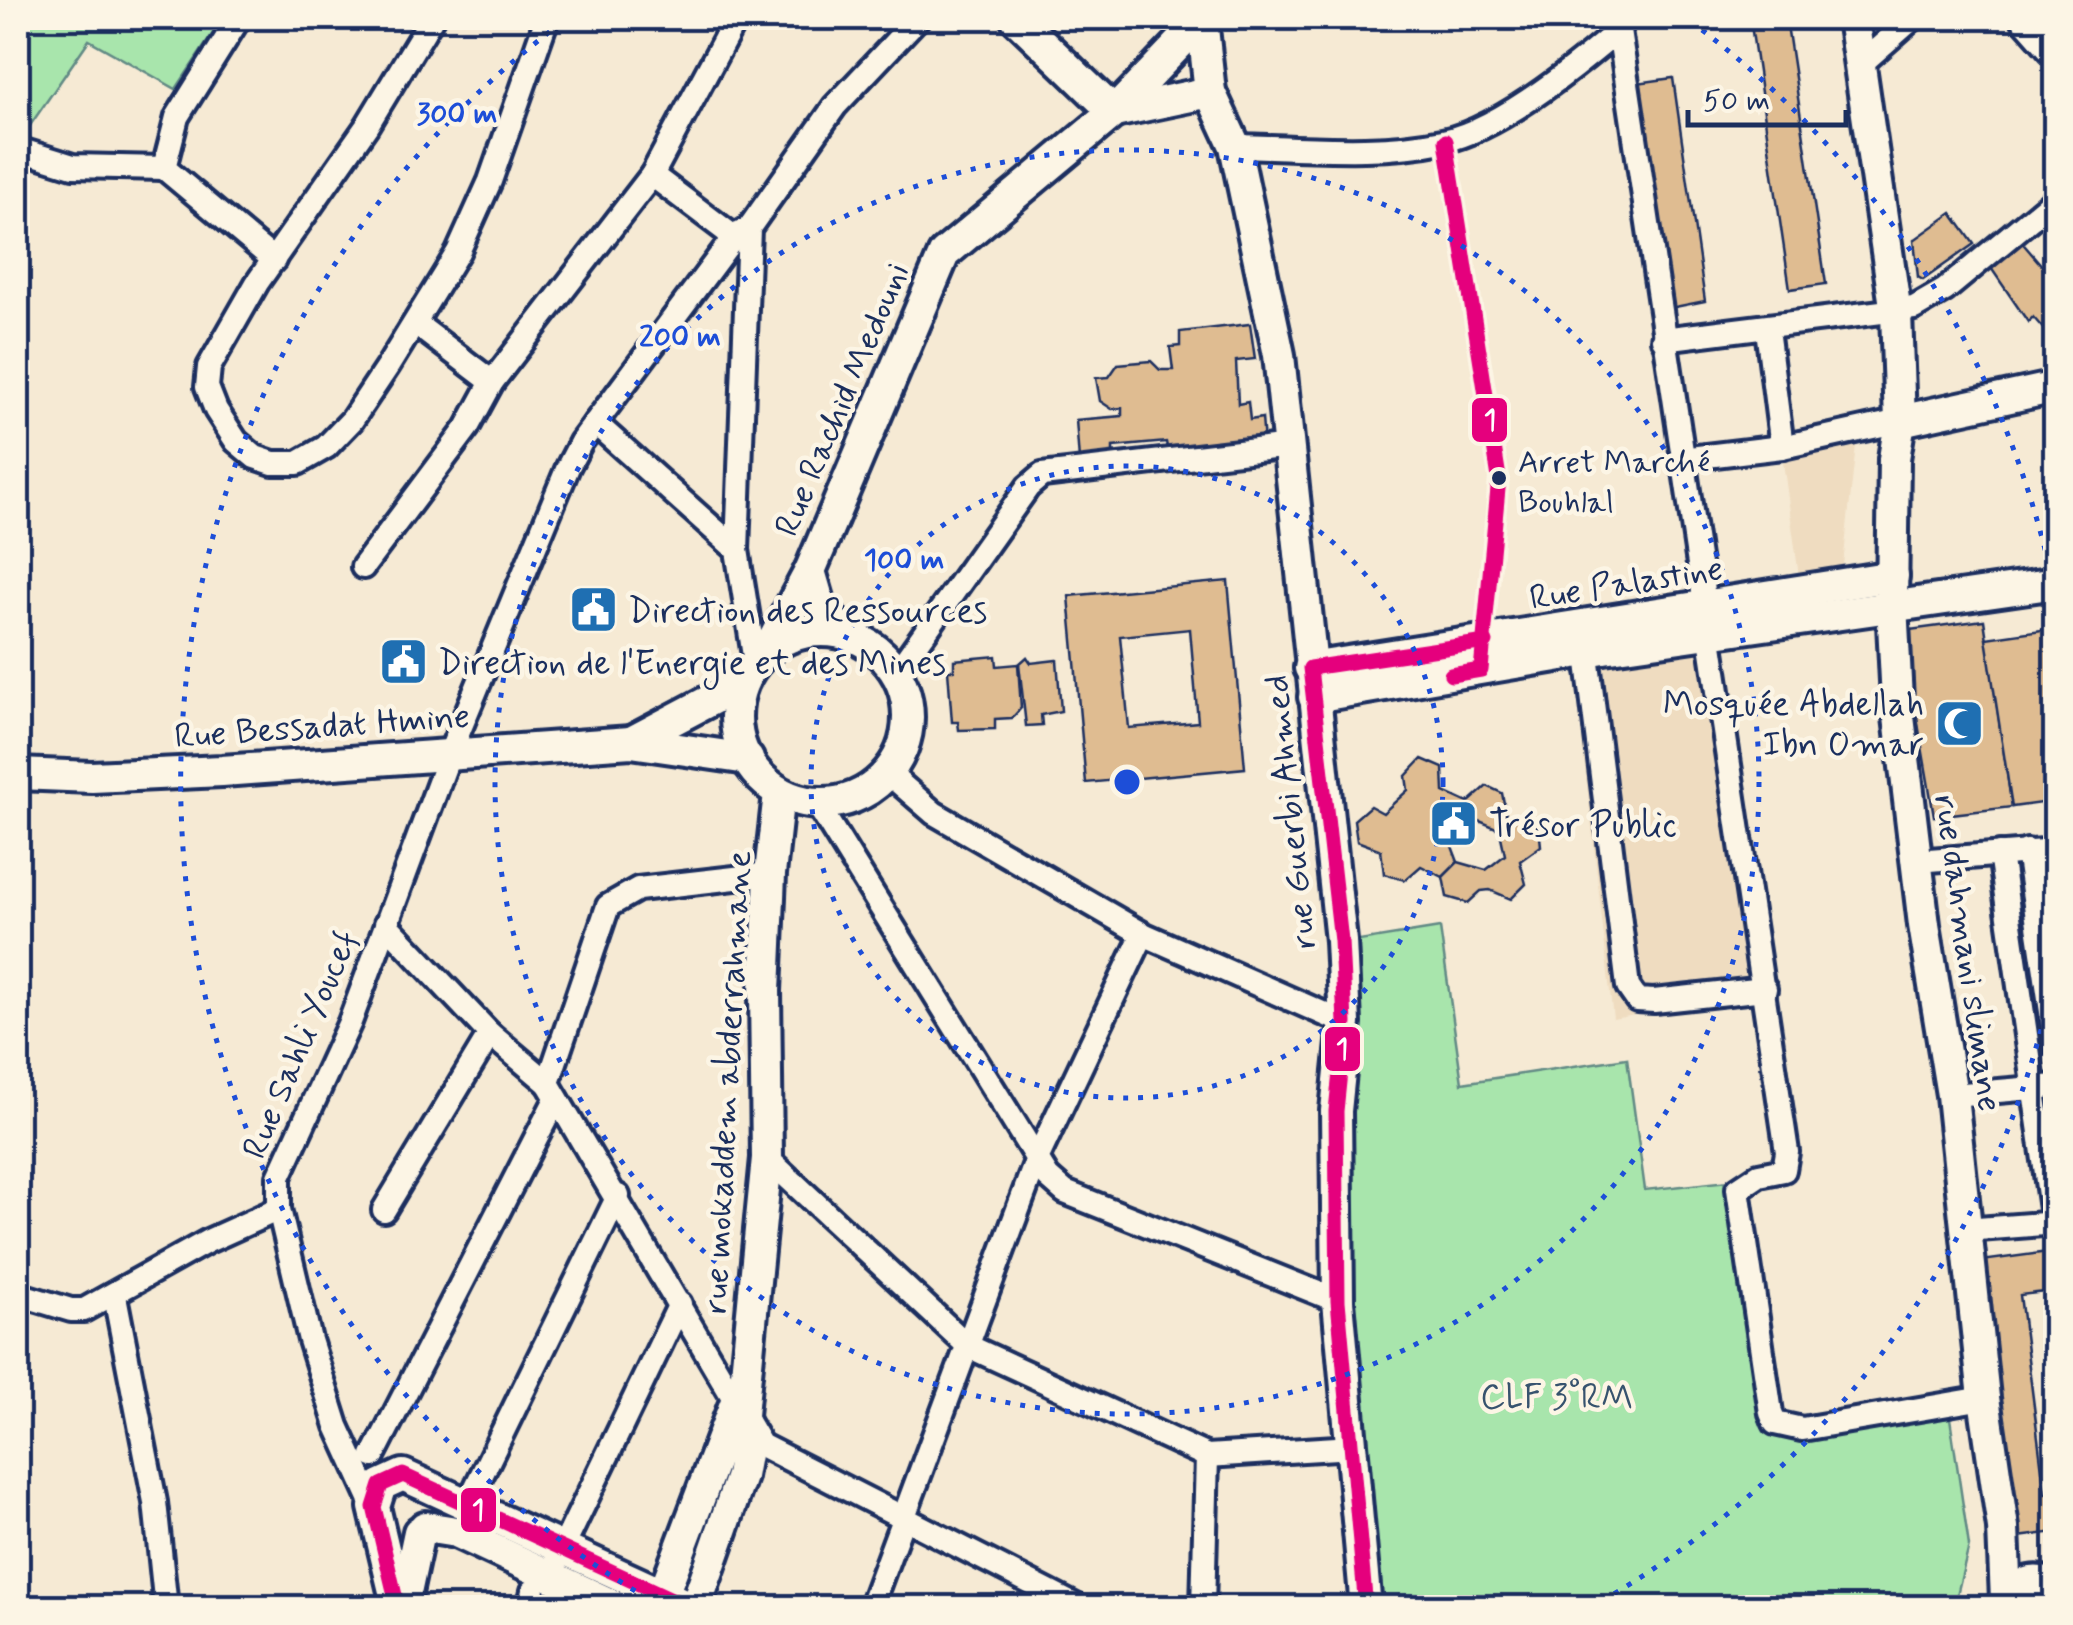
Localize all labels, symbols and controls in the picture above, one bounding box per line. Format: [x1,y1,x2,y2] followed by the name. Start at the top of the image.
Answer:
[1688,65,1846,127] scale bar
[1703,82,1770,121] text: 50 m
[417,95,497,134] text: 300 m
[764,256,921,544] street label: Rue Rachid Medouni
[639,318,721,357] text: 200 m
[1470,396,1509,444] line badge: 1
[1484,403,1496,440] text: 1
[1518,442,1710,524] place label: Arret Marché Bouhlal
[1489,468,1509,488] marker: Arret Marché Bouhlal
[864,541,944,580] text: 100 m
[1526,546,1726,622] street label: Rue Palastine
[567,584,619,636] public building icon: Direction des Ressources
[628,589,987,635] place label: Direction des Ressources
[377,636,429,688] public building icon: Direction de l'Energie et des Mines
[438,641,946,690] place label: Direction de l'Energie et des Mines
[1254,673,1328,951] street label: rue Guerbi Ahmed
[1663,682,1924,768] place label: Mosquée Abdellah Ibn Omar
[173,694,471,760] street label: Rue Bessadat Hmine
[1933,697,1985,749] mosque icon: Mosquée Abdellah Ibn Omar
[1109,764,1145,800] centre of rings
[1922,792,2012,1115] street label: rue dahmani slimane
[1428,798,1480,850] public building icon: Trésor Public
[1489,803,1677,849] place label: Trésor Public
[693,849,763,1315] street label: rue mokaddem abderrahmane
[232,924,370,1166] street label: Rue Sahli Youcef
[1323,1025,1362,1073] line badge: 1
[1336,1032,1348,1069] text: 1
[1480,1375,1634,1421] park label: CLF 3°RM
[459,1486,498,1534] line badge: 1
[472,1493,484,1530] text: 1

